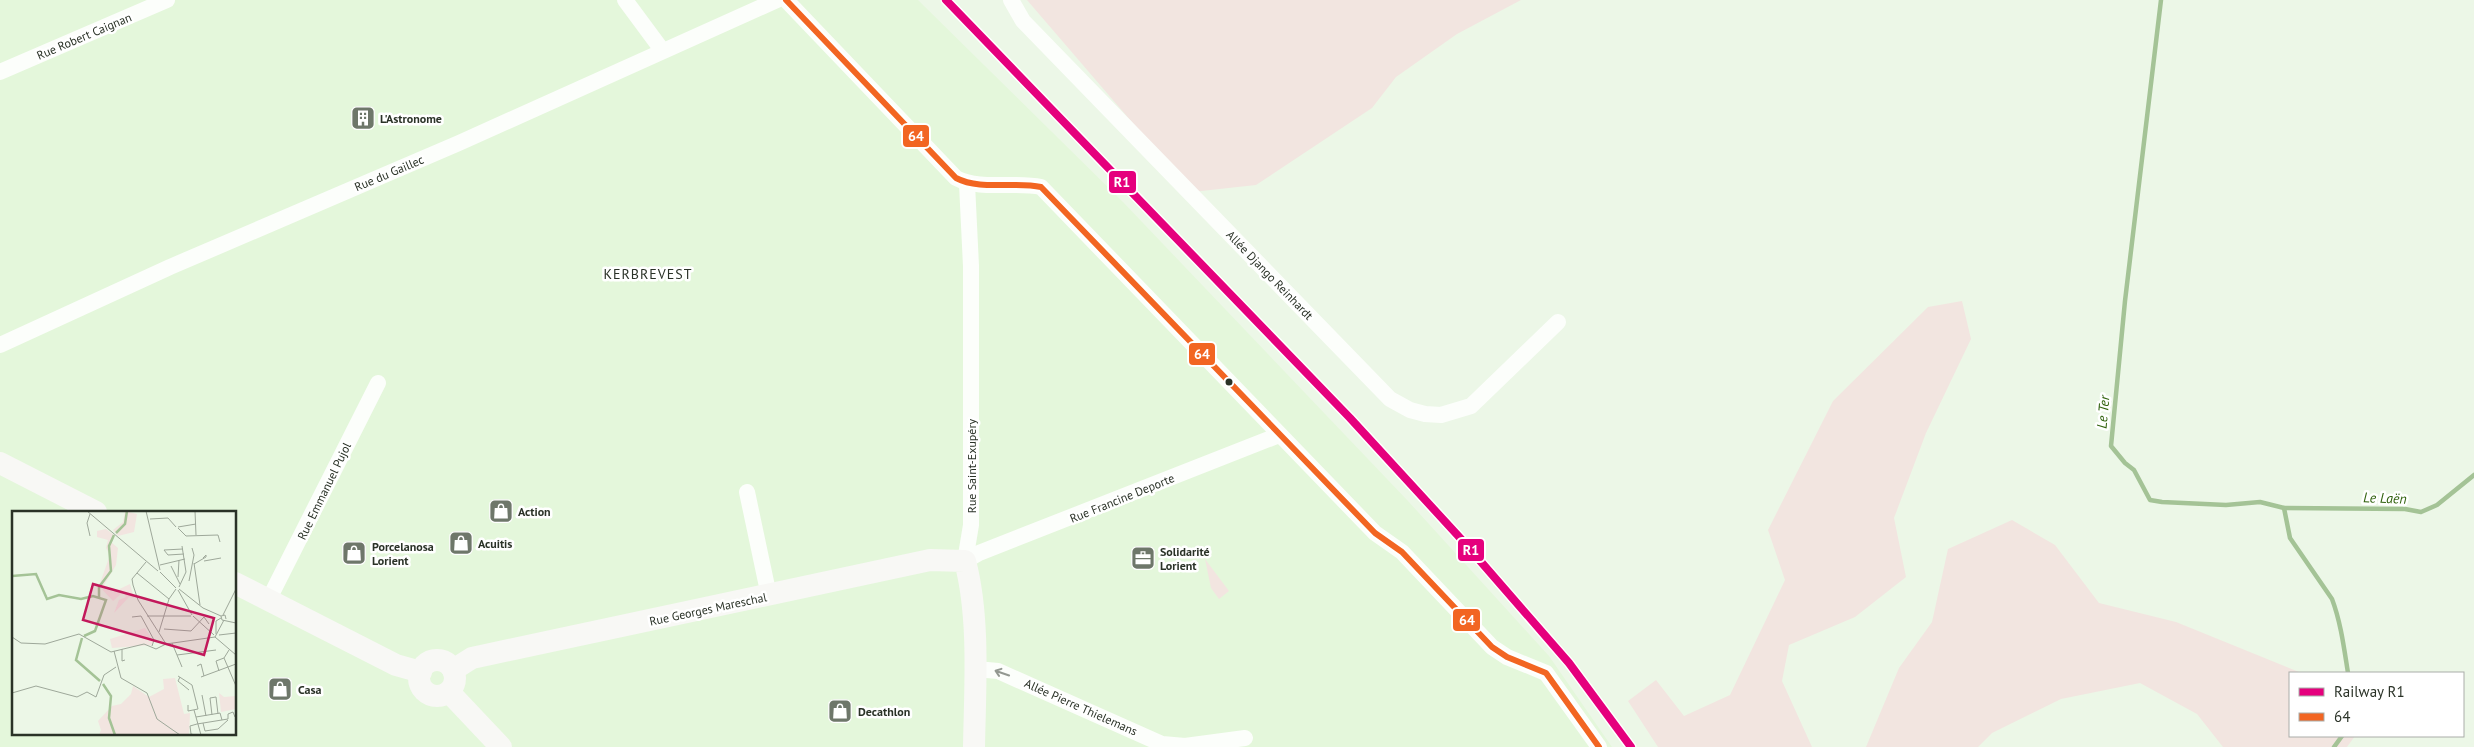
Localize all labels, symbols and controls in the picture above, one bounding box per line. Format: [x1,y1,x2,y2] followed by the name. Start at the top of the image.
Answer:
[34,9,134,63] street label: Rue Robert Caignan
[350,105,376,131] building icon: L'Astronome
[380,111,442,126] place label: L'Astronome
[902,124,930,148] line badge: 64
[908,127,924,145] text: 64
[352,151,426,194] street label: Rue du Gaillec
[1108,170,1137,194] line badge: R1
[1114,173,1130,191] text: R1
[1223,227,1317,323] street label: Allée Django Reinhardt
[603,265,693,283] district label: KERBREVEST
[1188,342,1216,366] line badge: 64
[1194,345,1210,363] text: 64
[1224,377,1234,387] unlabelled marker
[2093,393,2114,429] water label: Le Ter
[964,418,979,513] street label: Rue Saint-Exupéry
[294,439,354,542] street label: Rue Emmanuel Pujol
[1068,470,1176,526] street label: Rue Francine Deporte
[2363,488,2407,508] water label: Le Laën
[488,498,514,524] shop icon: Action
[518,504,551,519] place label: Action
[12,511,236,734] inset map
[448,530,474,556] shop icon: Acuitis
[478,536,512,551] place label: Acuitis
[1457,538,1485,562] line badge: R1
[372,539,434,568] place label: Porcelanosa Lorient
[341,540,367,566] shop icon: Porcelanosa Lorient
[1463,541,1479,559] text: R1
[1160,544,1210,573] place label: Solidarité Lorient
[1130,545,1156,571] office icon: Solidarité Lorient
[648,589,768,629] street label: Rue Georges Mareschal
[1452,608,1481,632] line badge: 64
[1459,611,1475,629] text: 64
[994,668,1010,678] one-way arrow
[2289,672,2464,737] legend
[1022,675,1140,739] street label: Allée Pierre Thielemans
[267,676,293,702] shop icon: Casa
[298,682,322,697] place label: Casa
[2334,682,2405,701] text: Railway R1
[827,698,853,724] shop icon: Decathlon
[858,704,910,719] place label: Decathlon
[2334,707,2350,726] text: 64

